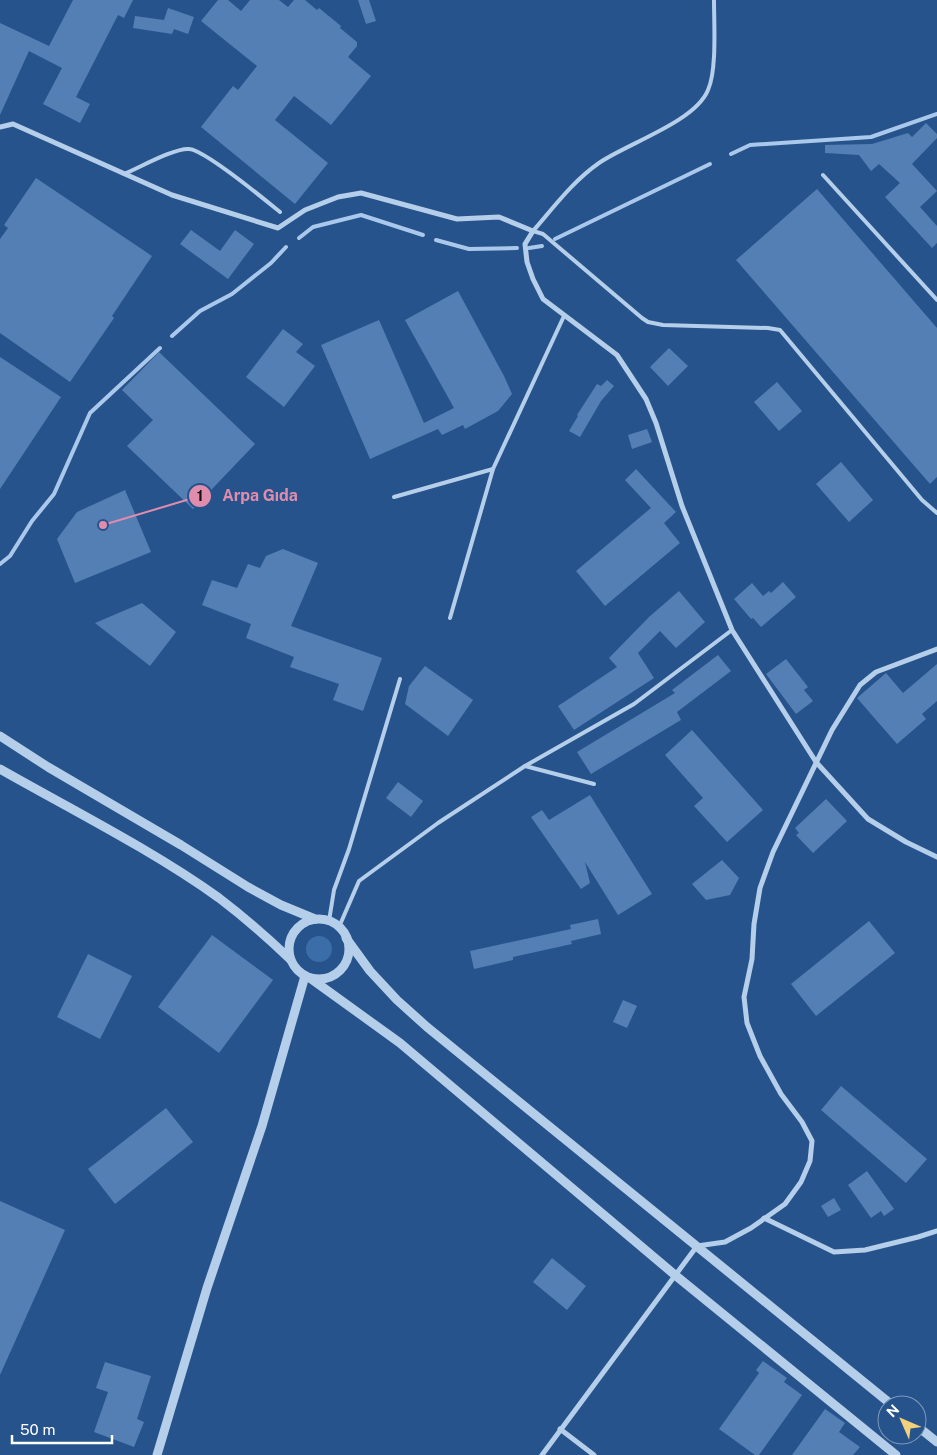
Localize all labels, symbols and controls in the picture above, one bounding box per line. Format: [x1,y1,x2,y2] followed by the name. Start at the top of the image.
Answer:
[187,480,308,511] callout: Arpa Gıda
[222,486,298,505] text: Arpa Gıda
[197,487,203,504] text: 1
[877,1395,927,1445] north arrow
[883,1401,902,1420] text: N
[12,1412,112,1444] scale bar
[20,1421,55,1438] text: 50 m

